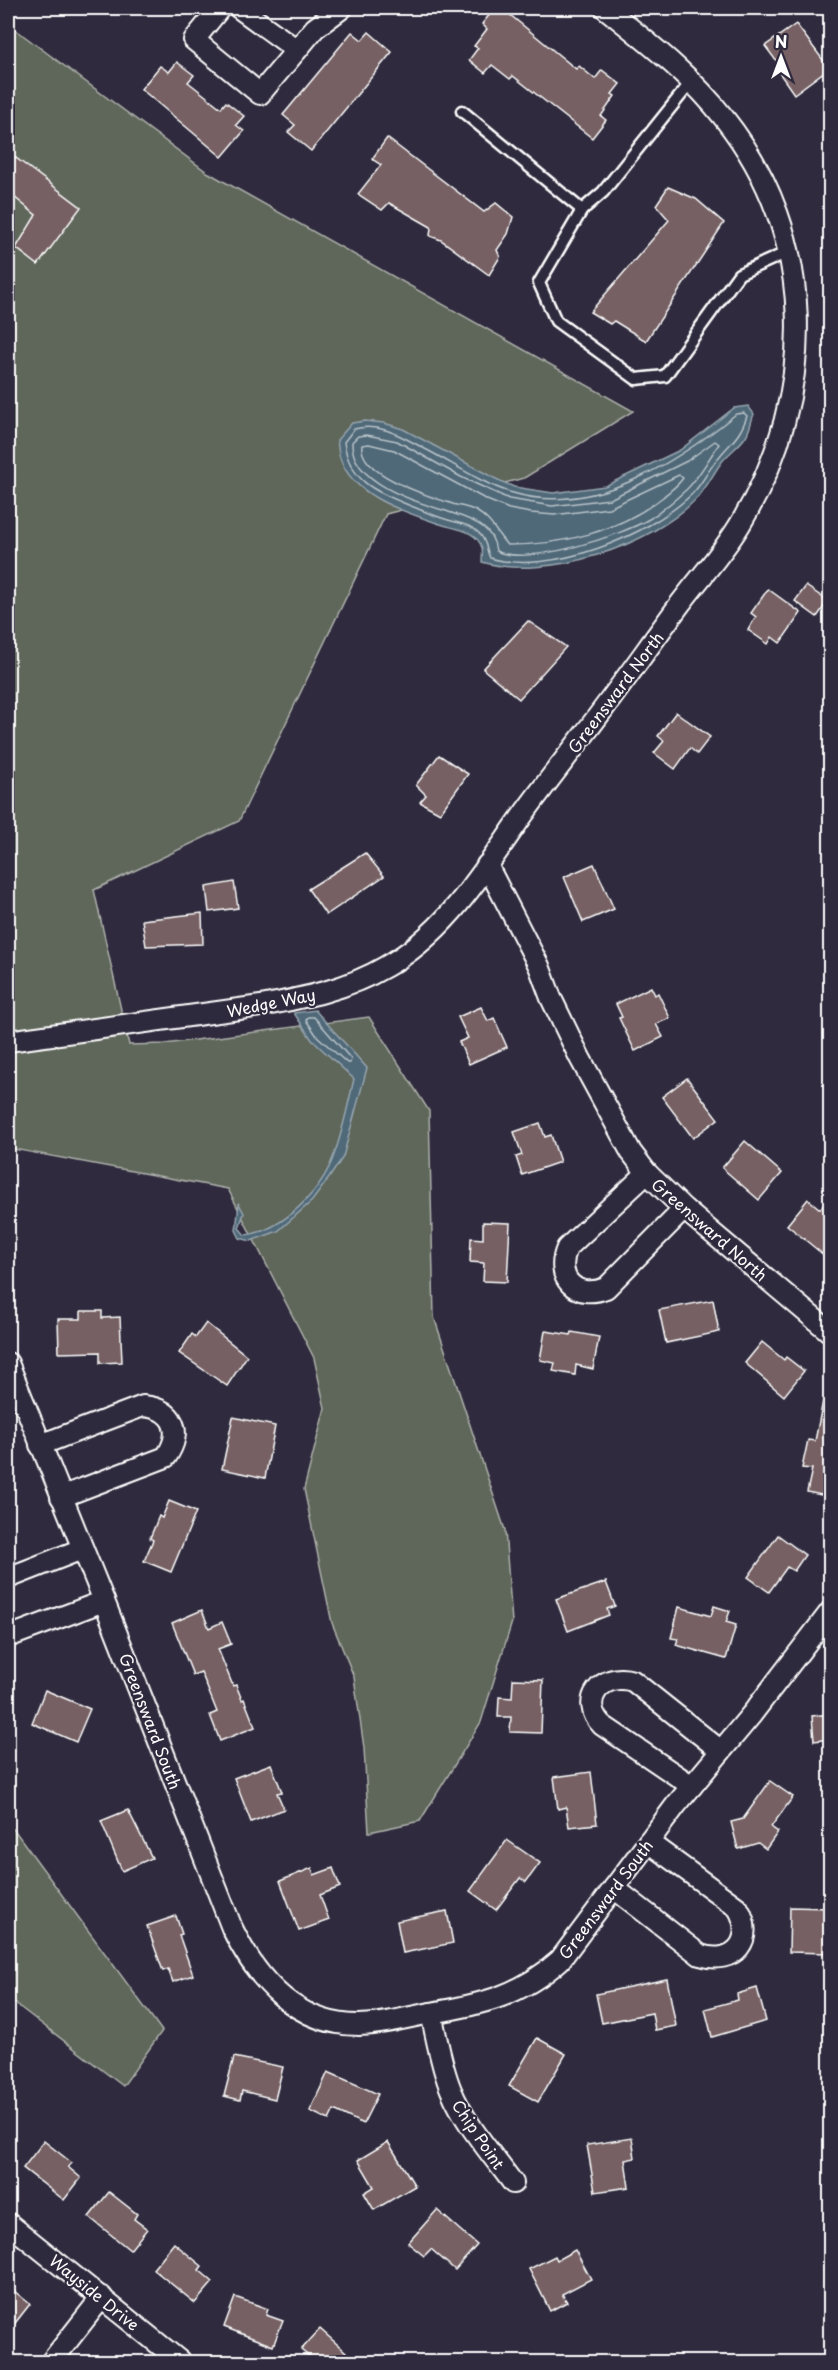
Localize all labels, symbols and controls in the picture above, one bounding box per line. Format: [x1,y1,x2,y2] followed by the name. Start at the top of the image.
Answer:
[751,27,811,87] north arrow
[775,29,787,53] text: N
[561,626,669,758] street label: Greensward North
[225,982,317,1022] street label: Wedge Way
[647,1172,773,1286] street label: Greensward North
[114,1649,188,1793] street label: Greensward South
[552,1834,658,1964] street label: Greensward South
[447,2094,511,2174] street label: Chip Point
[45,2248,145,2336] street label: Wayside Drive

